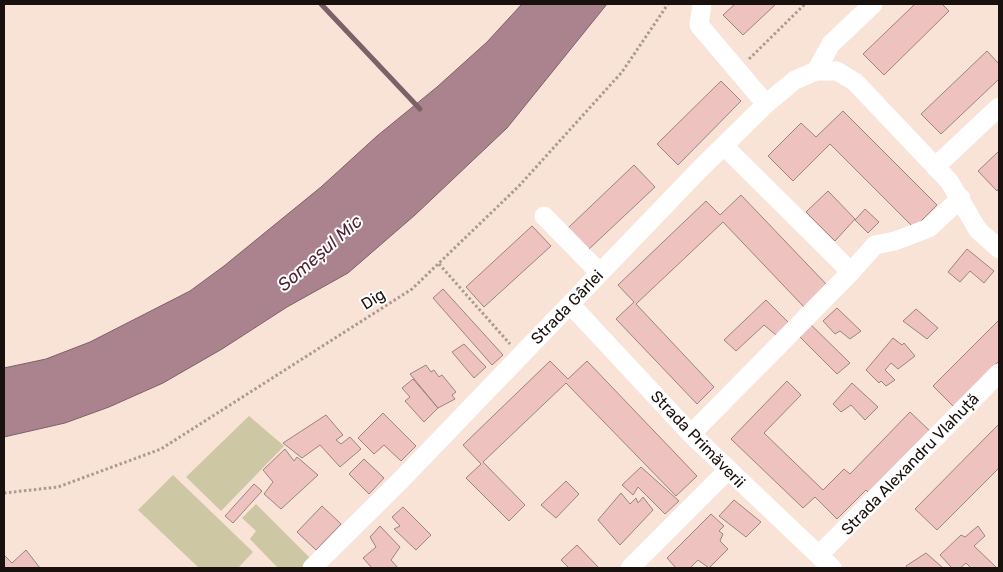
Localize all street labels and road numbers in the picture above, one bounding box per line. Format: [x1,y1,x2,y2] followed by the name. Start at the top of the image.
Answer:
[527,266,607,348] street label: Strada Gârlei
[358,284,388,314] street label: Dig
[647,386,749,492] street label: Strada Primăverii
[837,389,983,539] street label: Strada Alexandru Vlahuță

